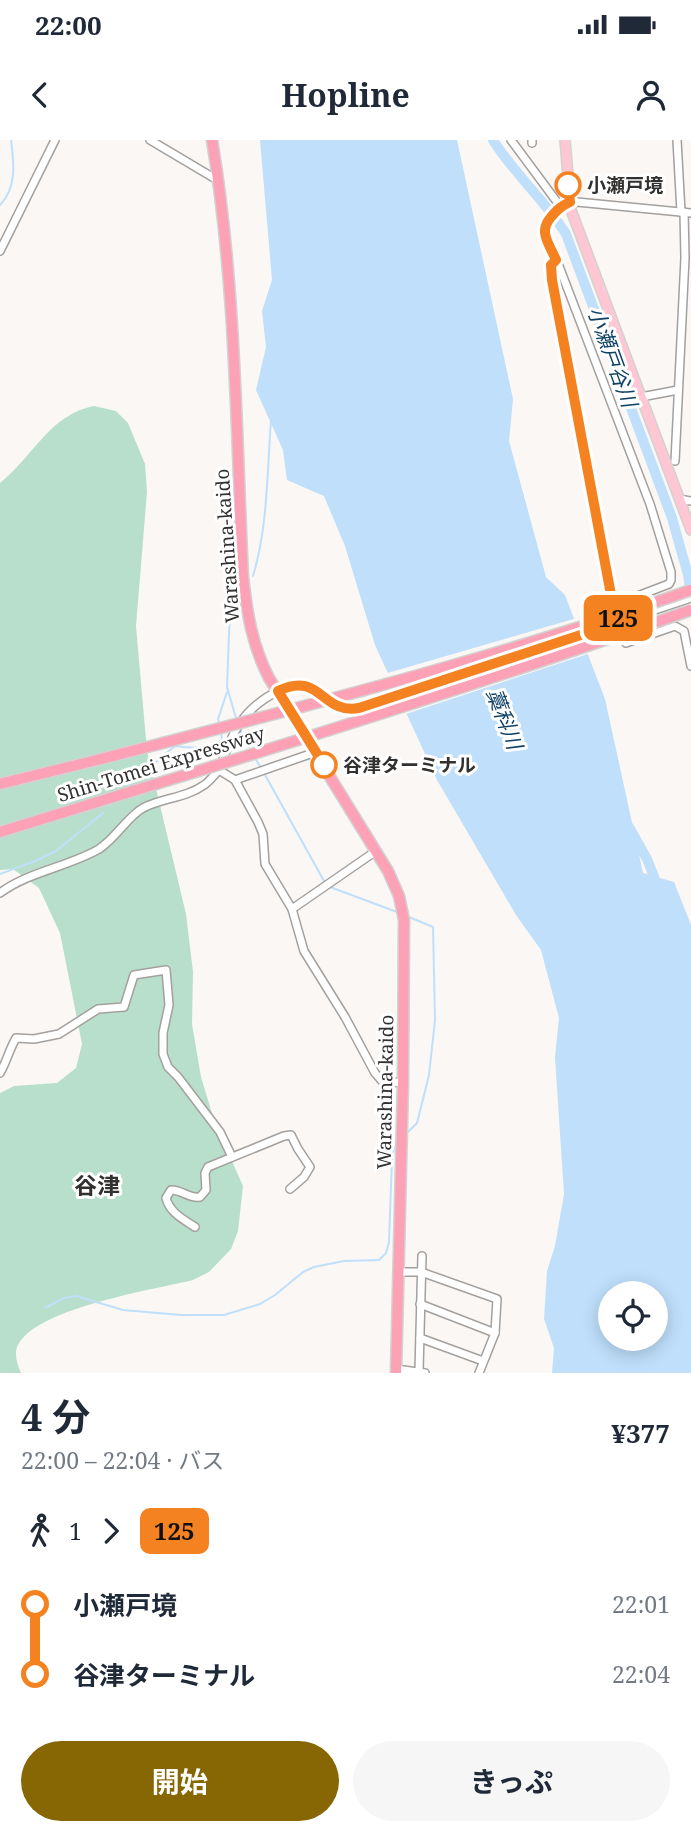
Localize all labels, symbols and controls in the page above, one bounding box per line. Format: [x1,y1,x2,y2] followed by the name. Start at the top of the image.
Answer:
[35,7,102,43] text: 22:00
[281,73,410,116] text: Hopline
[21,76,59,114] icon: back
[632,76,670,114] icon: person
[555,172,581,198] marker: 小瀬戸境
[587,172,663,198] place label: 小瀬戸境
[582,303,645,413] water label: 小瀬戸谷川
[209,468,245,624] street label: Warashina-kaido
[578,595,658,641] line badge: 125
[598,601,638,634] text: 125
[481,684,530,755] water label: 藁科川
[54,720,268,808] street label: Shin-Tomei Expressway
[311,752,337,778] marker: 谷津ターミナル
[343,752,476,778] place label: 谷津ターミナル
[371,1014,399,1170] street label: Warashina-kaido
[74,1169,120,1201] district label: 谷津
[598,1281,668,1351] map controls
[598,1281,668,1351] button: locate
[21,1390,90,1442] text: 4 分
[611,1415,670,1451] text: ¥377
[21,1444,224,1476] text: 22:00 – 22:04 · バス
[21,1512,59,1550] icon: walk
[92,1512,130,1550] icon: forward
[154,1514,195,1547] text: 125
[69,1515,82,1547] text: 1
[73,1587,177,1623] text: 小瀬戸境
[612,1588,670,1620] text: 22:01
[73,1657,255,1693] text: 谷津ターミナル
[612,1658,670,1690] text: 22:04
[21,1741,339,1821] button: 開始
[353,1741,670,1821] button: きっぷ

